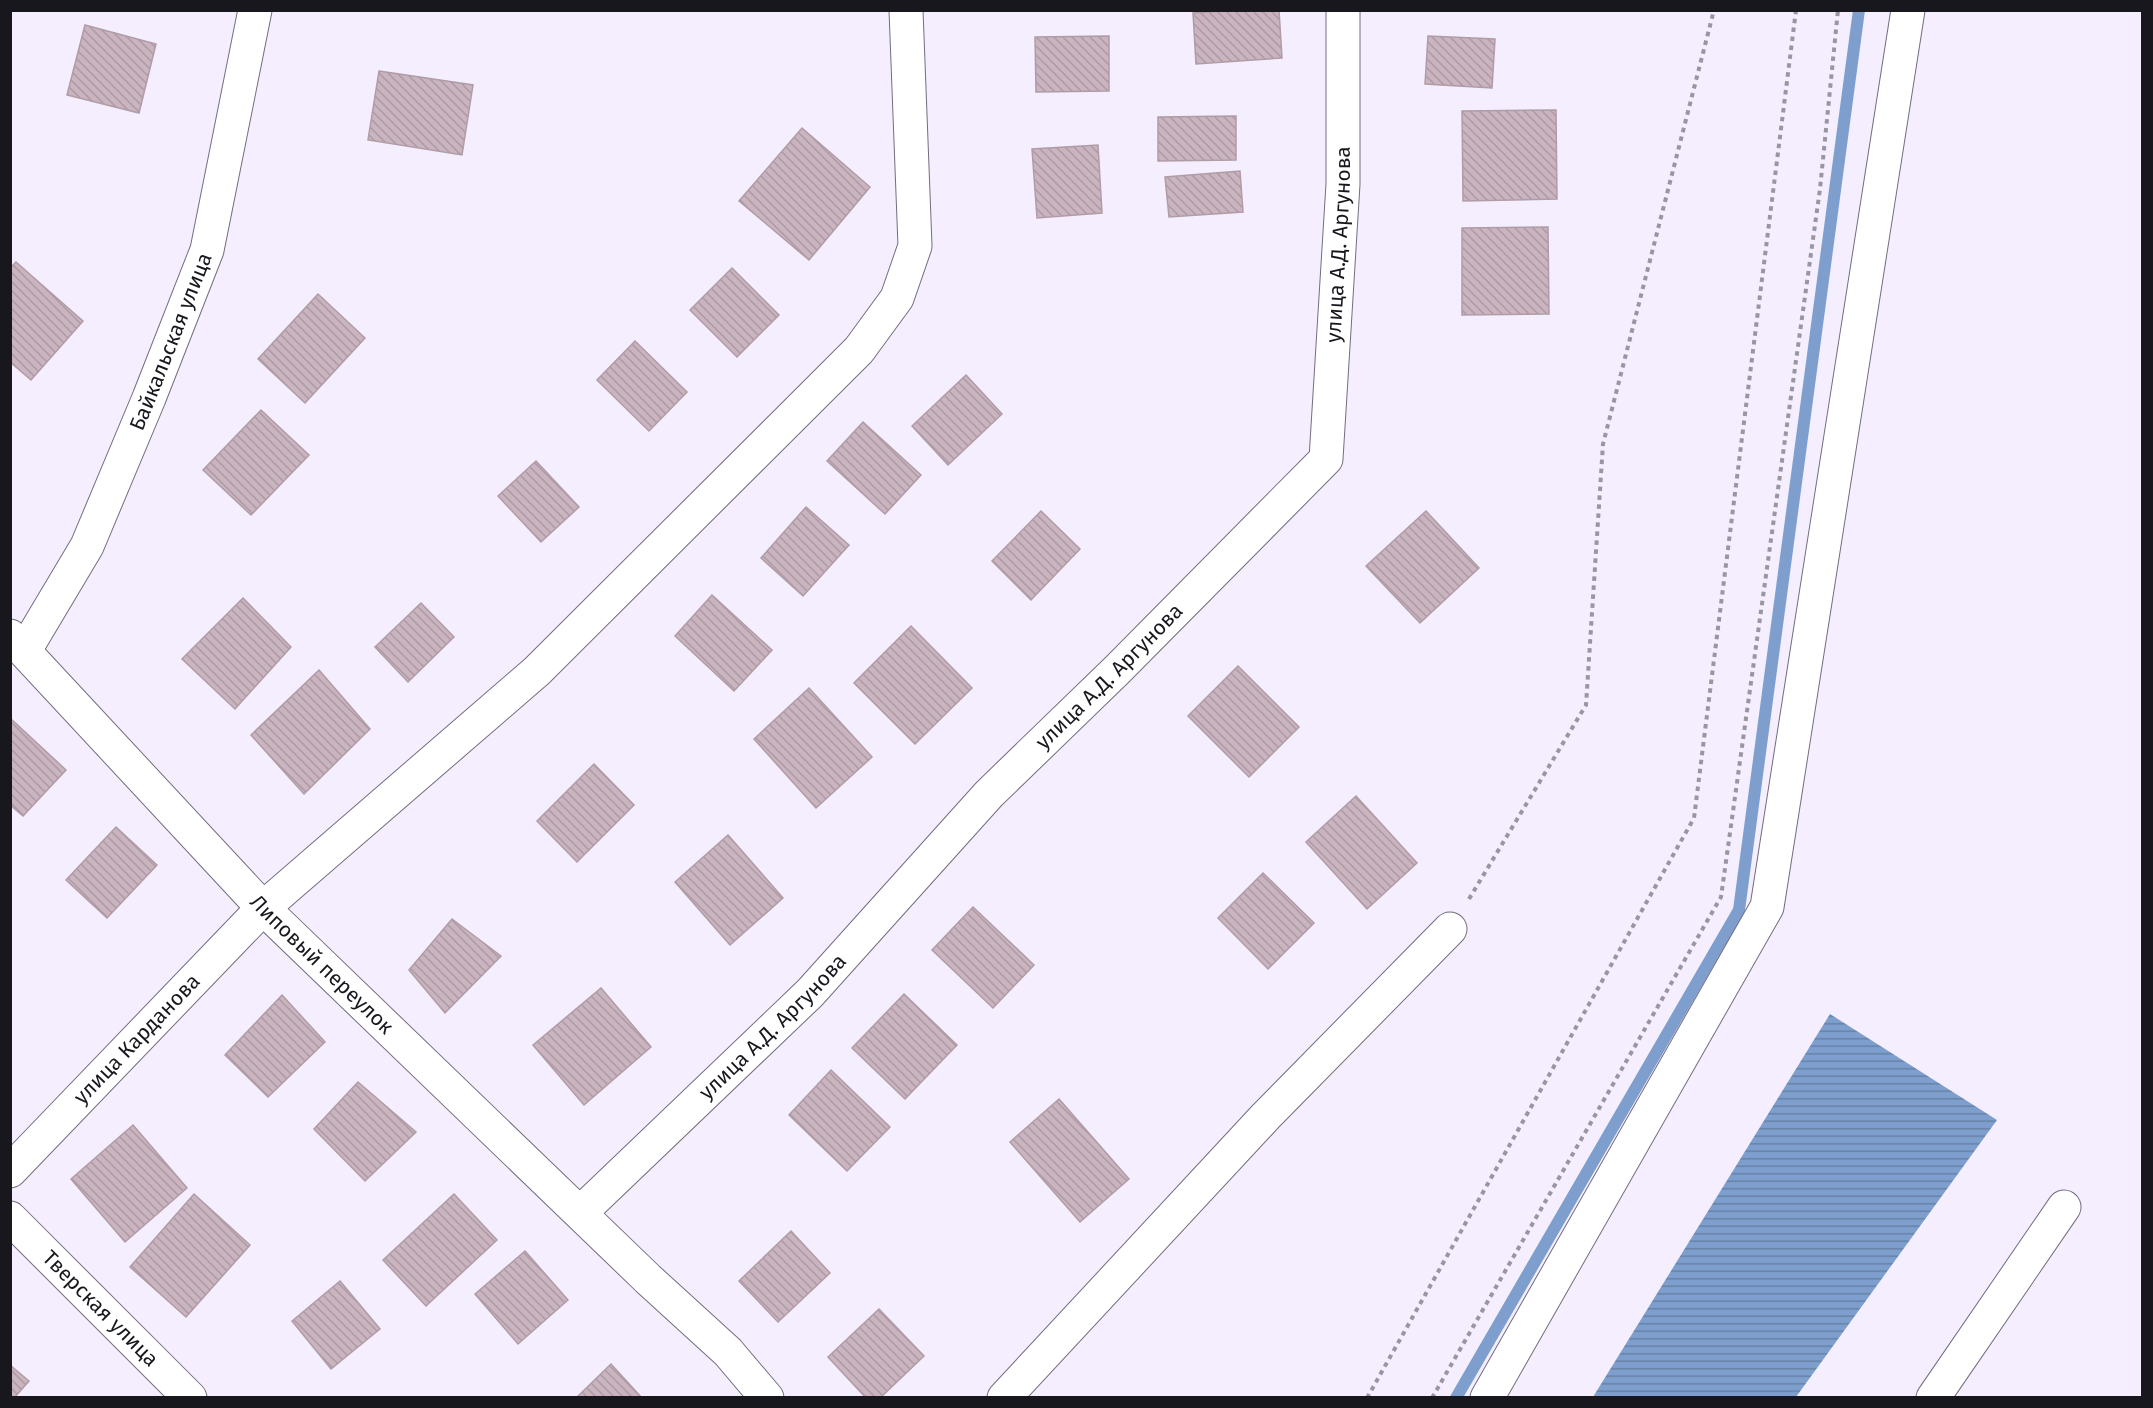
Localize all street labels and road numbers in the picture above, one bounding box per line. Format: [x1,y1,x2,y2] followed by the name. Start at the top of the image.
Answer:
[1320,146,1356,344] street label: улица А.Д. Аргунова
[124,249,218,434] street label: Байкальская улица
[1030,598,1188,755] street label: улица А.Д. Аргунова
[244,889,399,1040] street label: Липовый переулок
[694,949,852,1105] street label: улица А.Д. Аргунова
[68,968,206,1110] street label: улица Карданова
[37,1245,164,1372] street label: Тверская улица

